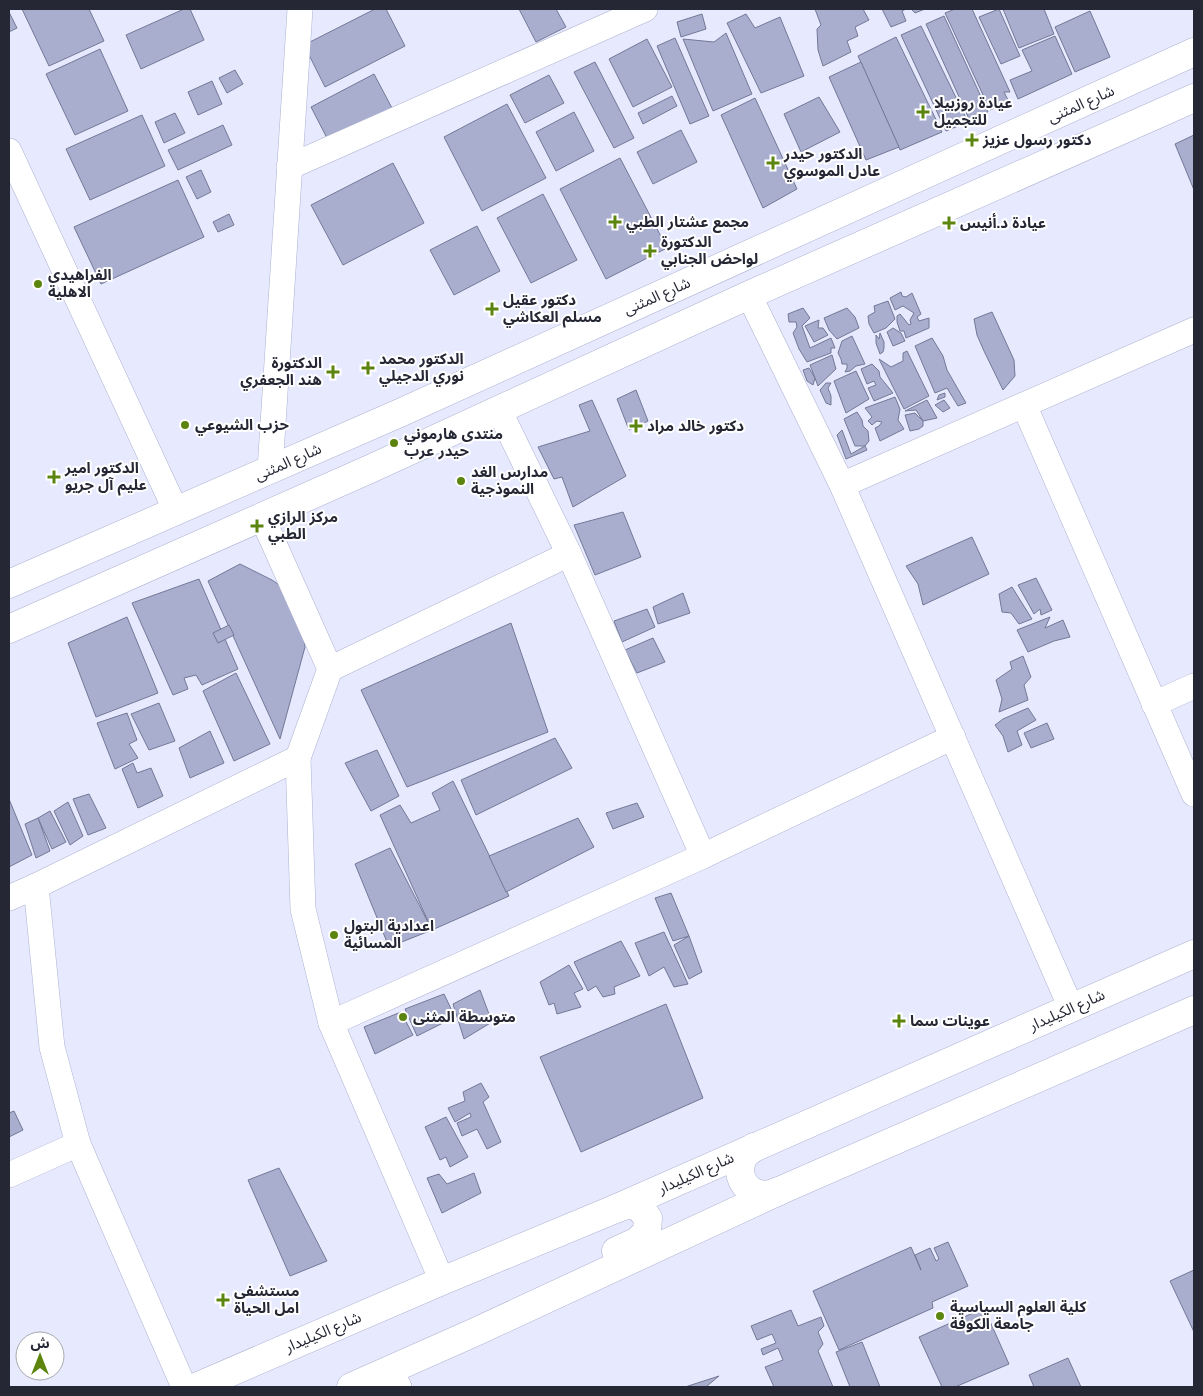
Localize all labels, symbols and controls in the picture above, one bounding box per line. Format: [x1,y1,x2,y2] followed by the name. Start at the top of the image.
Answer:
[1044,80,1119,129] street label: شارع المثنى
[934,93,1013,129] place label: عيادة روزبيلا للتجميل
[916,105,930,119] marker: عيادة روزبيلا للتجميل
[982,130,1092,149] place label: دكتور رسول عزيز
[965,133,979,147] marker: دكتور رسول عزيز
[783,144,880,182] place label: الدكتور حيدر عادل الموسوي
[766,156,780,170] marker: الدكتور حيدر عادل الموسوي
[626,212,749,233] place label: مجمع عشتار الطبي
[960,213,1046,232] place label: عيادة د.أنيس
[608,215,622,229] marker: مجمع عشتار الطبي
[942,216,956,230] marker: عيادة د.أنيس
[661,232,758,270] place label: الدكتورة لواحض الجنابي
[643,244,657,258] marker: الدكتورة لواحض الجنابي
[48,265,112,301] place label: الفراهيدي الاهلية
[620,272,695,321] street label: شارع المثنى
[32,278,44,290] marker: الفراهيدي الاهلية
[503,290,602,328] place label: دكتور عقيل مسلم العكاشي
[485,302,499,316] marker: دكتور عقيل مسلم العكاشي
[379,349,464,387] place label: الدكتور محمد نوري الدجيلي
[240,353,322,391] place label: الدكتورة هند الجعفري
[361,361,375,375] marker: الدكتور محمد نوري الدجيلي
[326,365,340,379] marker: الدكتورة هند الجعفري
[195,415,289,436] place label: حزب الشيوعي
[647,416,744,435] place label: دكتور خالد مراد
[179,419,191,431] marker: حزب الشيوعي
[629,419,643,433] marker: دكتور خالد مراد
[404,424,503,460] place label: منتدى هارموني حيدر عرب
[388,437,400,449] marker: منتدى هارموني حيدر عرب
[251,438,326,487] street label: شارع المثنى
[64,458,147,496] place label: الدكتور امير عليم آل جريو
[471,462,548,498] place label: مدارس الغد النموذجية
[47,470,61,484] marker: الدكتور امير عليم آل جريو
[455,475,467,487] marker: مدارس الغد النموذجية
[268,507,338,545] place label: مركز الرازي الطبي
[250,519,264,533] marker: مركز الرازي الطبي
[344,916,434,952] place label: اعدادية البتول المسائية
[328,929,340,941] marker: اعدادية البتول المسائية
[1025,984,1109,1038] street label: شارع الكيليدار
[413,1007,516,1026] place label: متوسطة المثنى
[397,1011,409,1023] marker: متوسطة المثنى
[910,1011,990,1030] place label: عوينات سما
[892,1014,906,1028] marker: عوينات سما
[654,1147,738,1201] street label: شارع الكيليدار
[234,1281,299,1317] place label: مستشفى امل الحياة
[216,1293,230,1307] marker: مستشفى امل الحياة
[950,1297,1086,1333] place label: كلية العلوم السياسية جامعة الكوفة
[281,1307,365,1359] street label: شارع الكيليدار
[934,1310,946,1322] marker: كلية العلوم السياسية جامعة الكوفة
[15,1331,65,1381] north arrow
[30,1334,50,1352] text: ش

